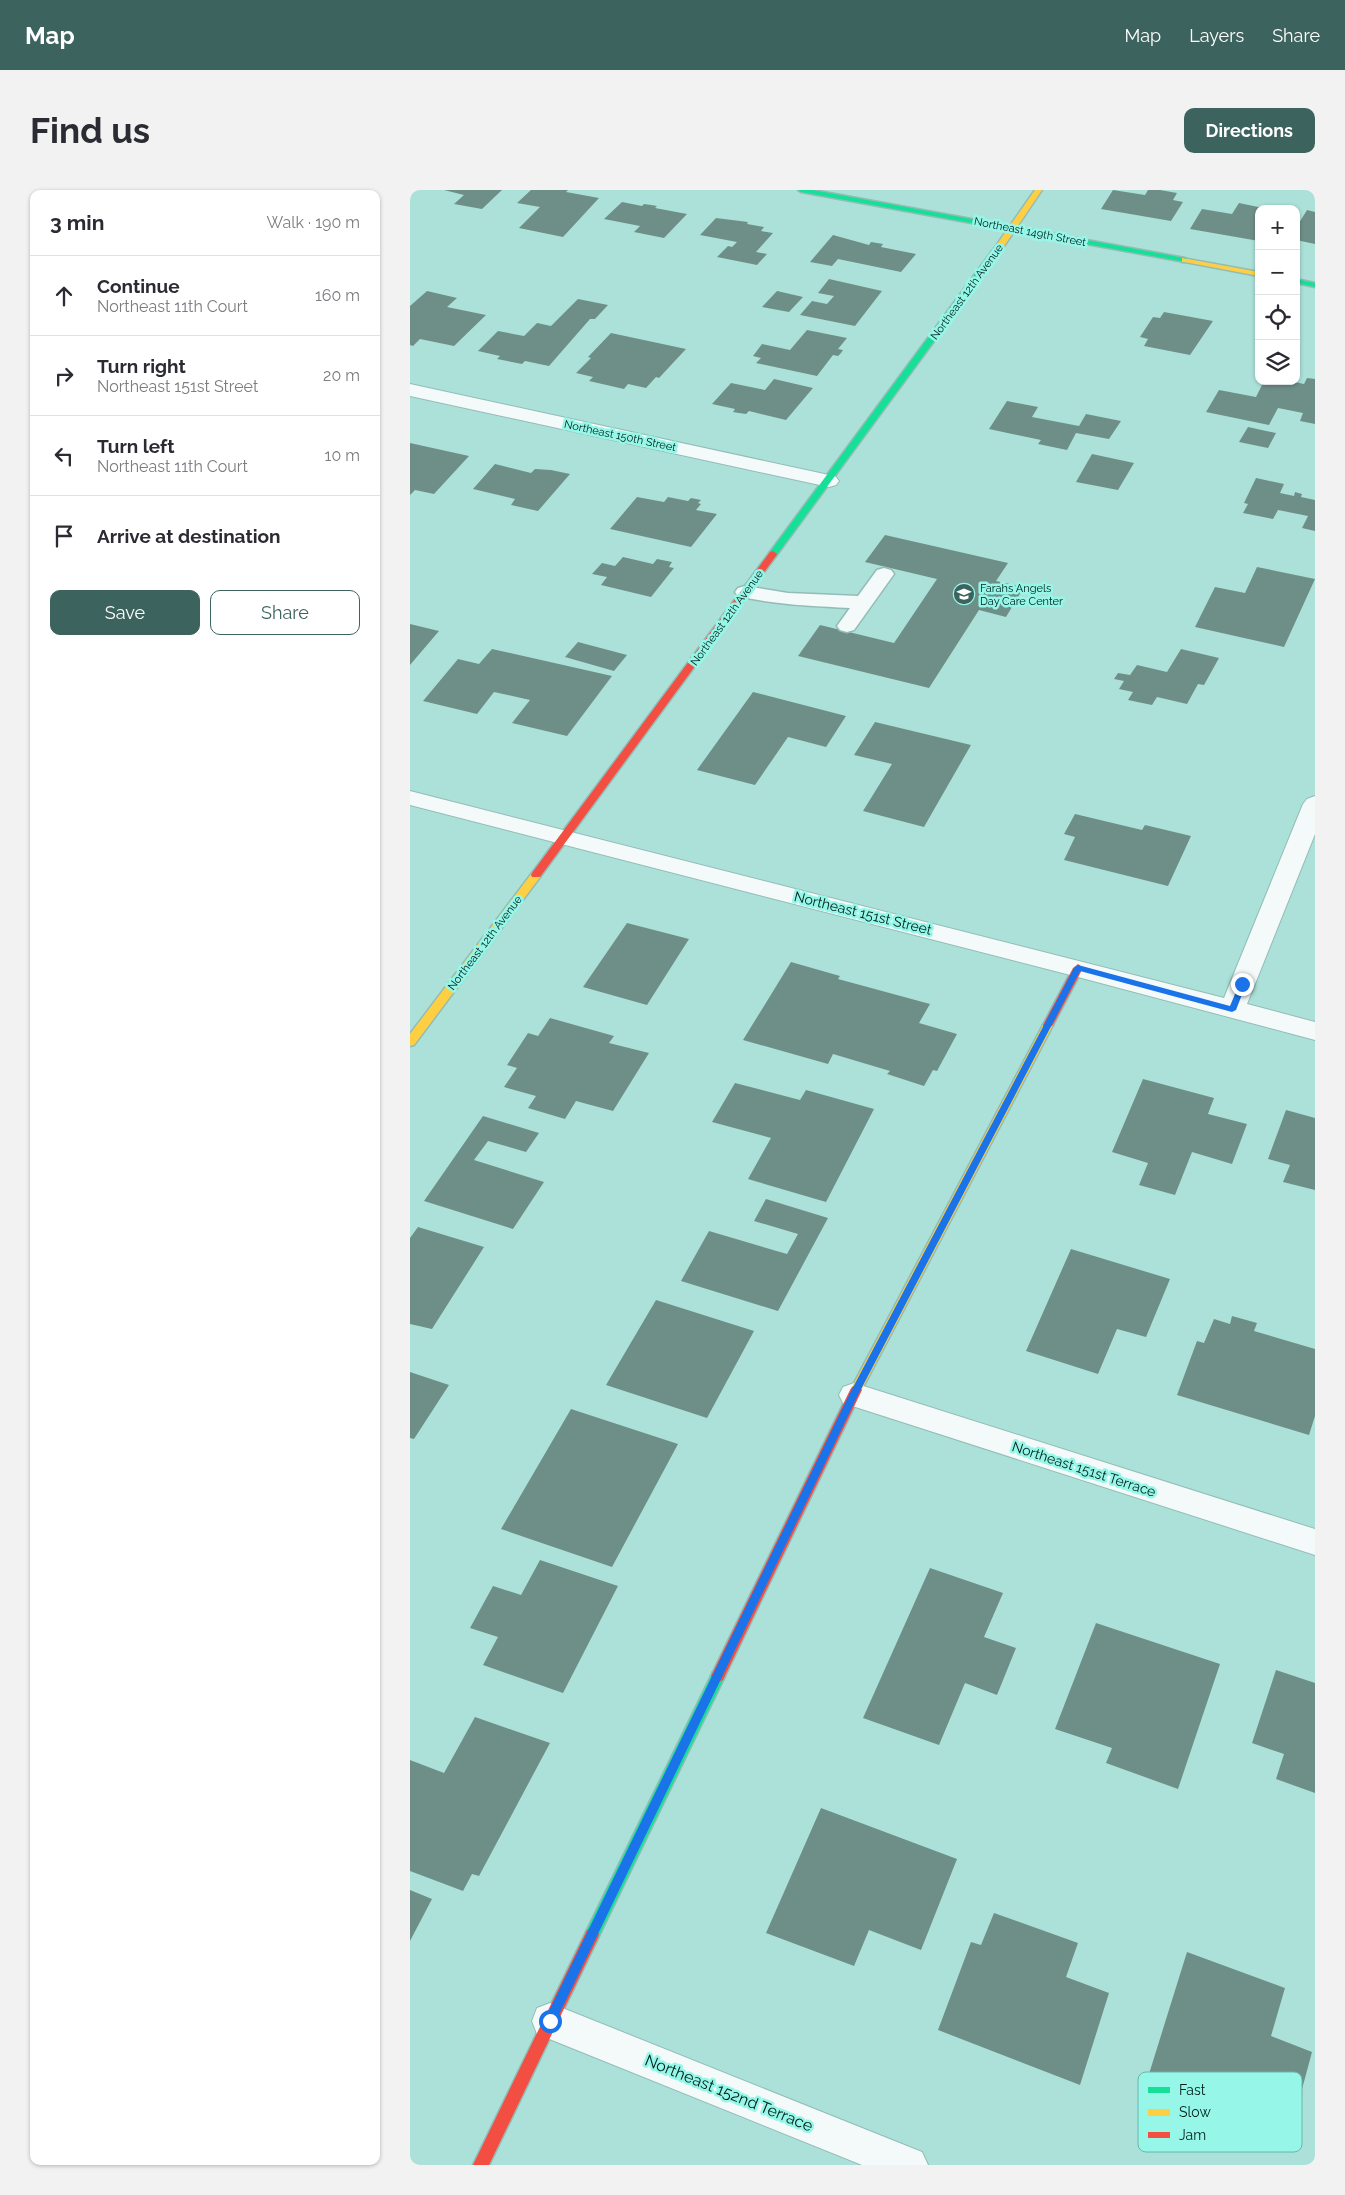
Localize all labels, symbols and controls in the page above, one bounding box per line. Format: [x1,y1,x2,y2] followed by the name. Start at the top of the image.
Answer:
[25,21,75,50] text: Map
[1125,25,1161,46] text: Map
[1189,25,1244,46] text: Layers
[1272,25,1320,46] text: Share
[1184,108,1315,153] button: Directions
[30,110,150,151] text: Find us
[1255,205,1300,385] map controls
[1255,205,1300,250] button: +
[50,210,104,235] text: 3 min
[267,213,360,232] text: Walk · 190 m
[973,215,1087,249] street label: Northeast 149th Street
[928,241,1006,342] street label: Northeast 12th Avenue
[1255,250,1300,295] button: −
[97,275,180,297] text: Continue
[50,282,78,310] icon: ahead
[315,286,360,305] text: 160 m
[1255,295,1300,340] button: locate
[97,297,248,316] text: Northeast 11th Court
[1255,340,1300,385] button: layers
[97,355,186,377] text: Turn right
[50,362,78,390] icon: right
[323,366,360,385] text: 20 m
[97,377,258,396] text: Northeast 151st Street
[563,418,677,454] street label: Northeast 150th Street
[97,435,174,457] text: Turn left
[50,442,78,470] icon: left
[325,446,360,465] text: 10 m
[97,457,248,476] text: Northeast 11th Court
[50,522,78,550] icon: arrive
[97,525,281,547] text: Arrive at destination
[688,567,766,668] street label: Northeast 12th Avenue
[952,582,976,606] school or university icon: Farahs Angels Day Care Center
[980,582,1063,608] place label: Farahs Angels Day Care Center
[50,590,200,635] button: Save
[210,590,360,635] button: Share
[793,888,934,938] street label: Northeast 151st Street
[445,893,525,993] street label: Northeast 12th Avenue
[1231,973,1254,996] route end
[1010,1438,1158,1500] street label: Northeast 151st Terrace
[539,2010,562,2033] route start
[642,2051,816,2135] street label: Northeast 152nd Terrace
[1138,2072,1302,2152] legend
[1179,2082,1206,2098] text: Fast
[1179,2104,1211,2120] text: Slow
[1179,2127,1206,2143] text: Jam

